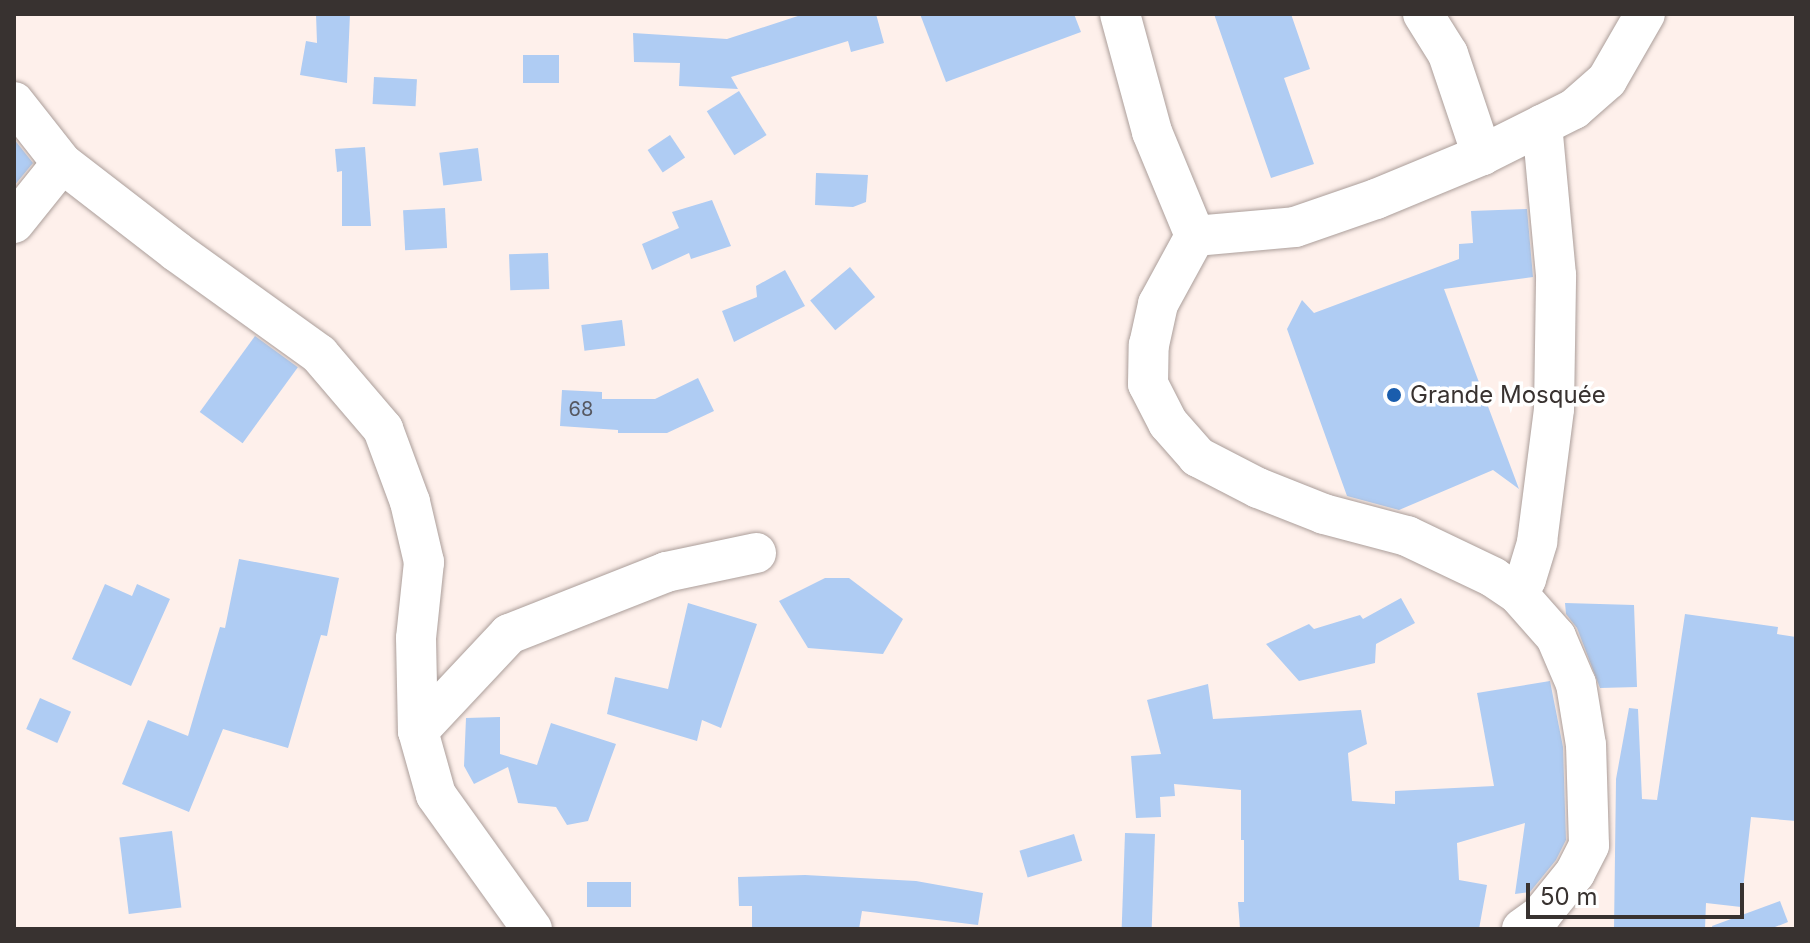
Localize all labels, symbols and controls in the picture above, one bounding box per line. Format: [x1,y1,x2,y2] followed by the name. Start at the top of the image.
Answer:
[1410,381,1606,409] place label: Grande Mosquée
[1385,386,1403,404] marker: Grande Mosquée
[569,397,593,421] house number: 68
[1530,867,1748,917] scale bar
[1540,882,1598,911] text: 50 m

